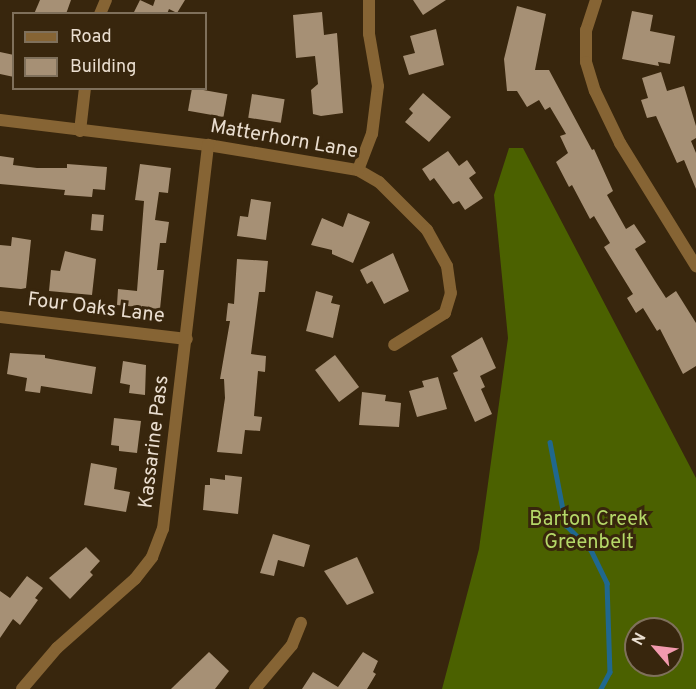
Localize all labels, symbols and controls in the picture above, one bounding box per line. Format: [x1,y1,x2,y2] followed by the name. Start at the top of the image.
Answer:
[12,12,207,90] legend
[70,26,112,49] text: Road
[70,56,136,79] text: Building
[208,115,360,165] street label: Matterhorn Lane
[26,289,166,329] street label: Four Oaks Lane
[135,374,175,510] street label: Kassarine Pass
[529,508,649,555] park label: Barton Creek Greenbelt
[624,617,684,677] north arrow
[628,630,651,649] text: N

